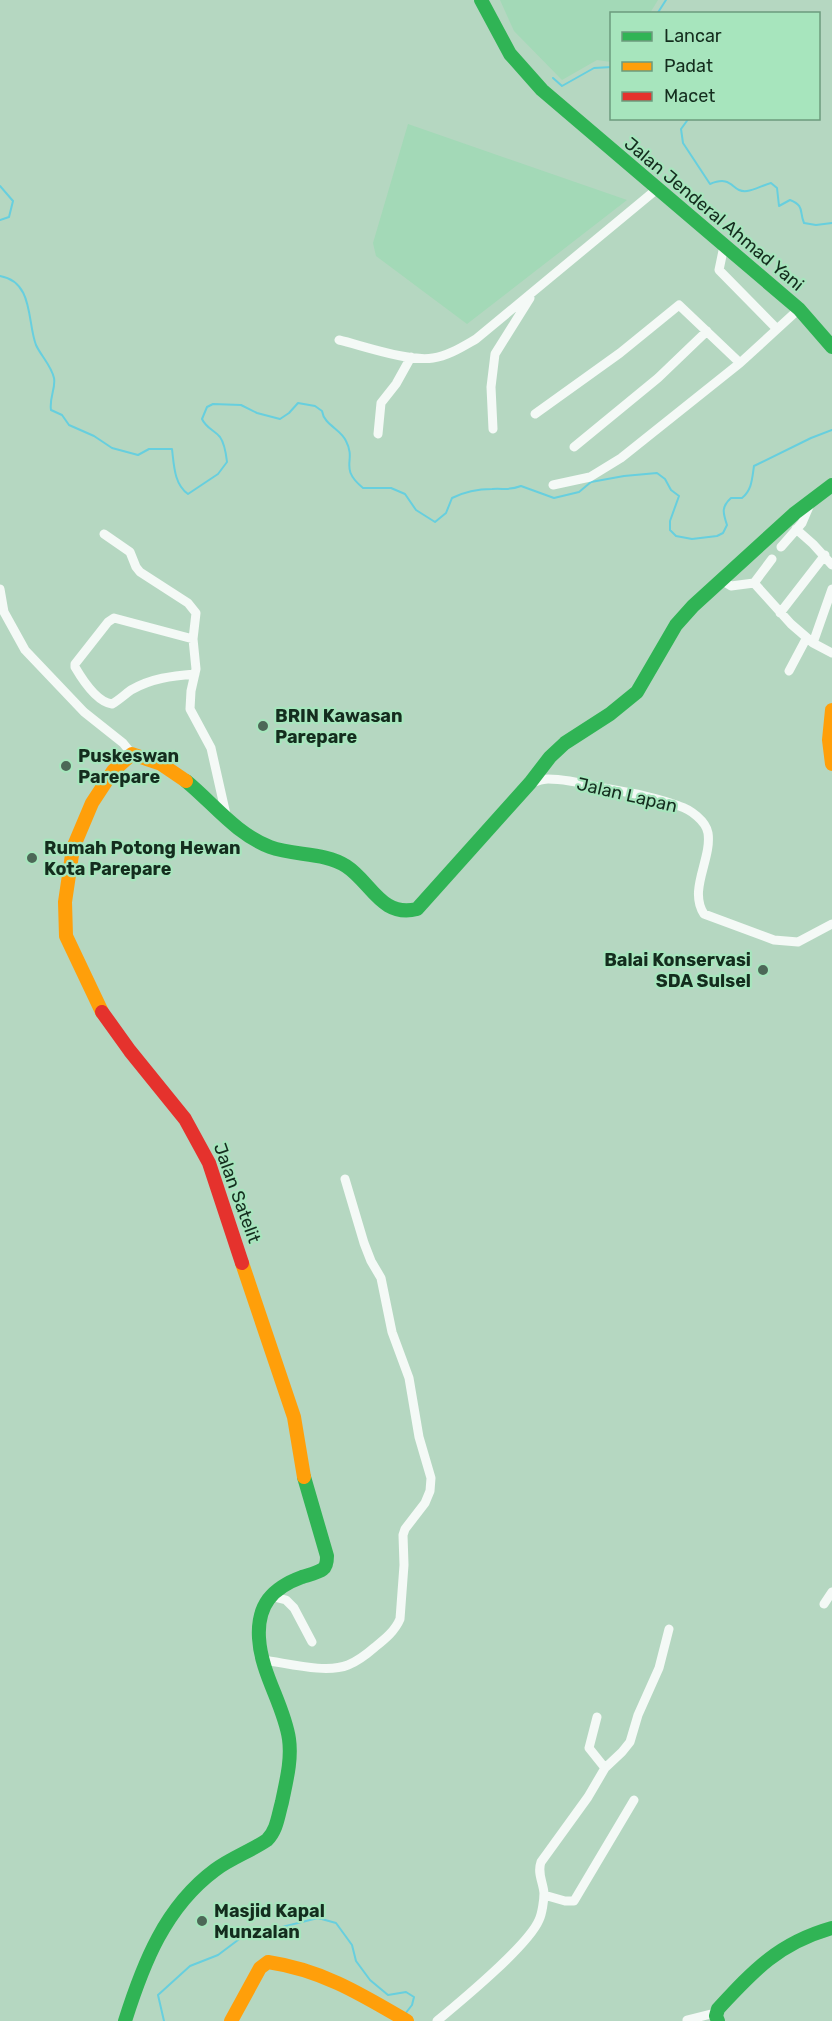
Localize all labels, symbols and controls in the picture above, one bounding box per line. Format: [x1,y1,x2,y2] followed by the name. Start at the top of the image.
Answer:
[610,12,820,120] legend
[664,25,722,47] text: Lancar
[664,55,713,77] text: Padat
[664,85,715,107] text: Macet
[620,132,808,296] street label: Jalan Jenderal Ahmad Yani
[275,705,403,748] place label: BRIN Kawasan Parepare
[256,719,270,733] marker: BRIN Kawasan Parepare
[78,745,179,788] place label: Puskeswan Parepare
[59,759,73,773] marker: Puskeswan Parepare
[575,773,679,817] street label: Jalan Lapan
[44,837,241,880] place label: Rumah Potong Hewan Kota Parepare
[25,851,39,865] marker: Rumah Potong Hewan Kota Parepare
[604,949,751,992] place label: Balai Konservasi SDA Sulsel
[756,963,770,977] marker: Balai Konservasi SDA Sulsel
[209,1140,265,1246] street label: Jalan Satelit
[214,1900,325,1943] place label: Masjid Kapal Munzalan
[195,1914,209,1928] marker: Masjid Kapal Munzalan

